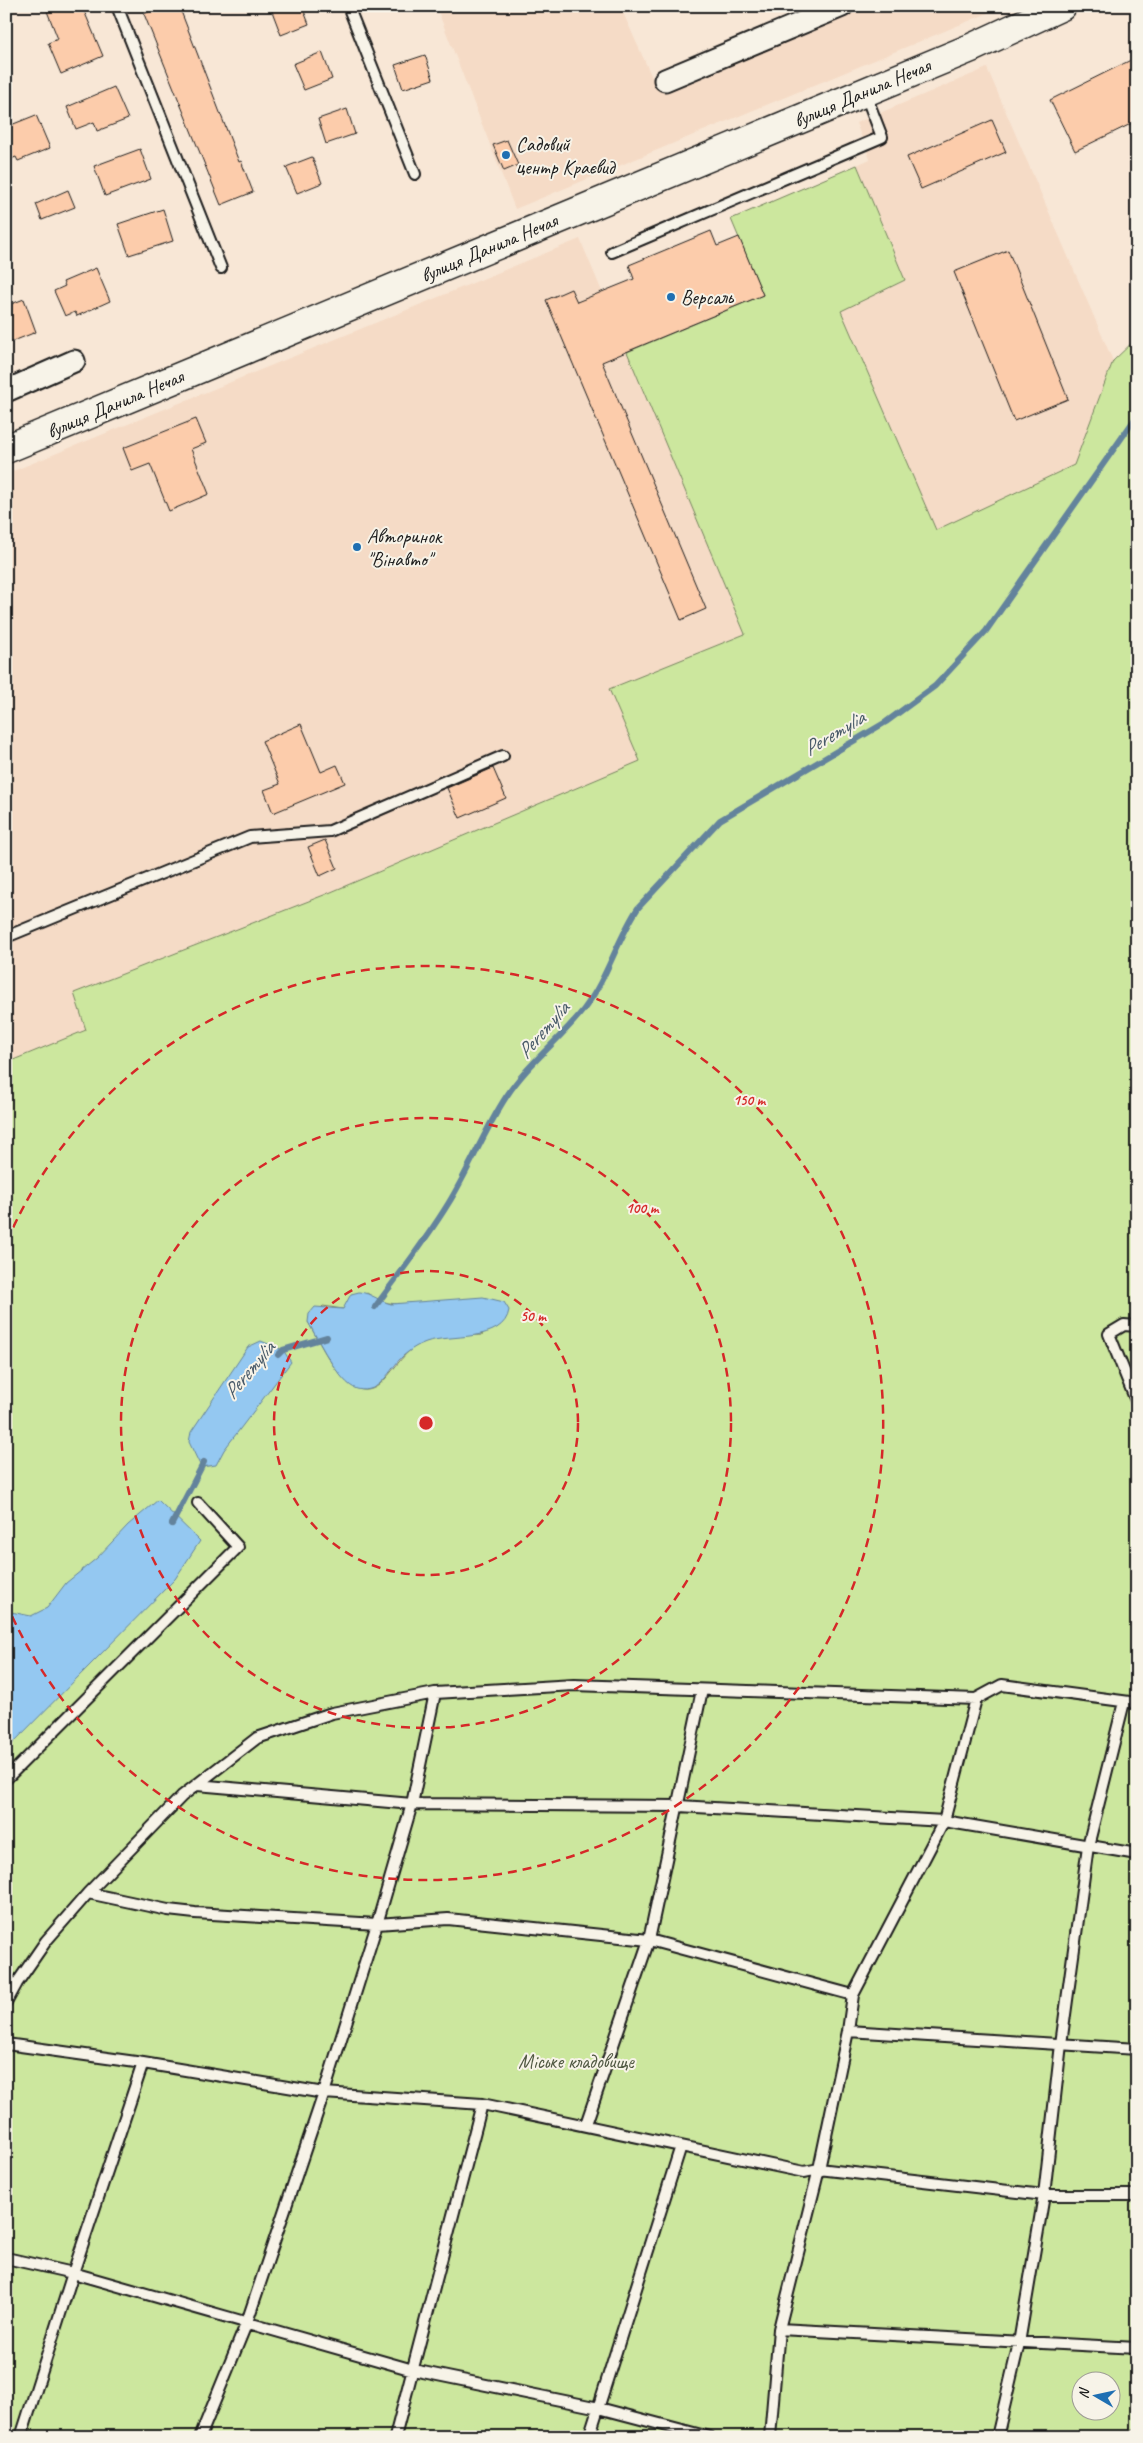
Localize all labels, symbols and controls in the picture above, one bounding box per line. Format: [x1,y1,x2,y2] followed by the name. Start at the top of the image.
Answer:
[790,52,936,133] street label: вулиця Данила Нечая
[516,132,616,180] place label: Садовий центр Краєвид
[500,149,512,161] marker: Садовий центр Краєвид
[417,207,563,288] street label: вулиця Данила Нечая
[681,285,735,310] place label: Версаль
[665,291,677,303] marker: Версаль
[43,363,189,444] street label: вулиця Данила Нечая
[367,524,443,572] place label: Авторинок "Вінавто"
[351,541,363,553] marker: Авторинок "Вінавто"
[799,704,871,761] water label: Peremylia
[511,995,576,1064] water label: Peremylia
[733,1091,767,1110] text: 150 m
[626,1199,660,1218] text: 100 m
[520,1307,547,1326] text: 50 m
[217,1335,282,1404] water label: Peremylia
[417,1414,435,1432] centre of rings
[518,2049,635,2074] park label: Міське кладовище
[1070,2370,1120,2420] north arrow
[1075,2386,1093,2400] text: N

